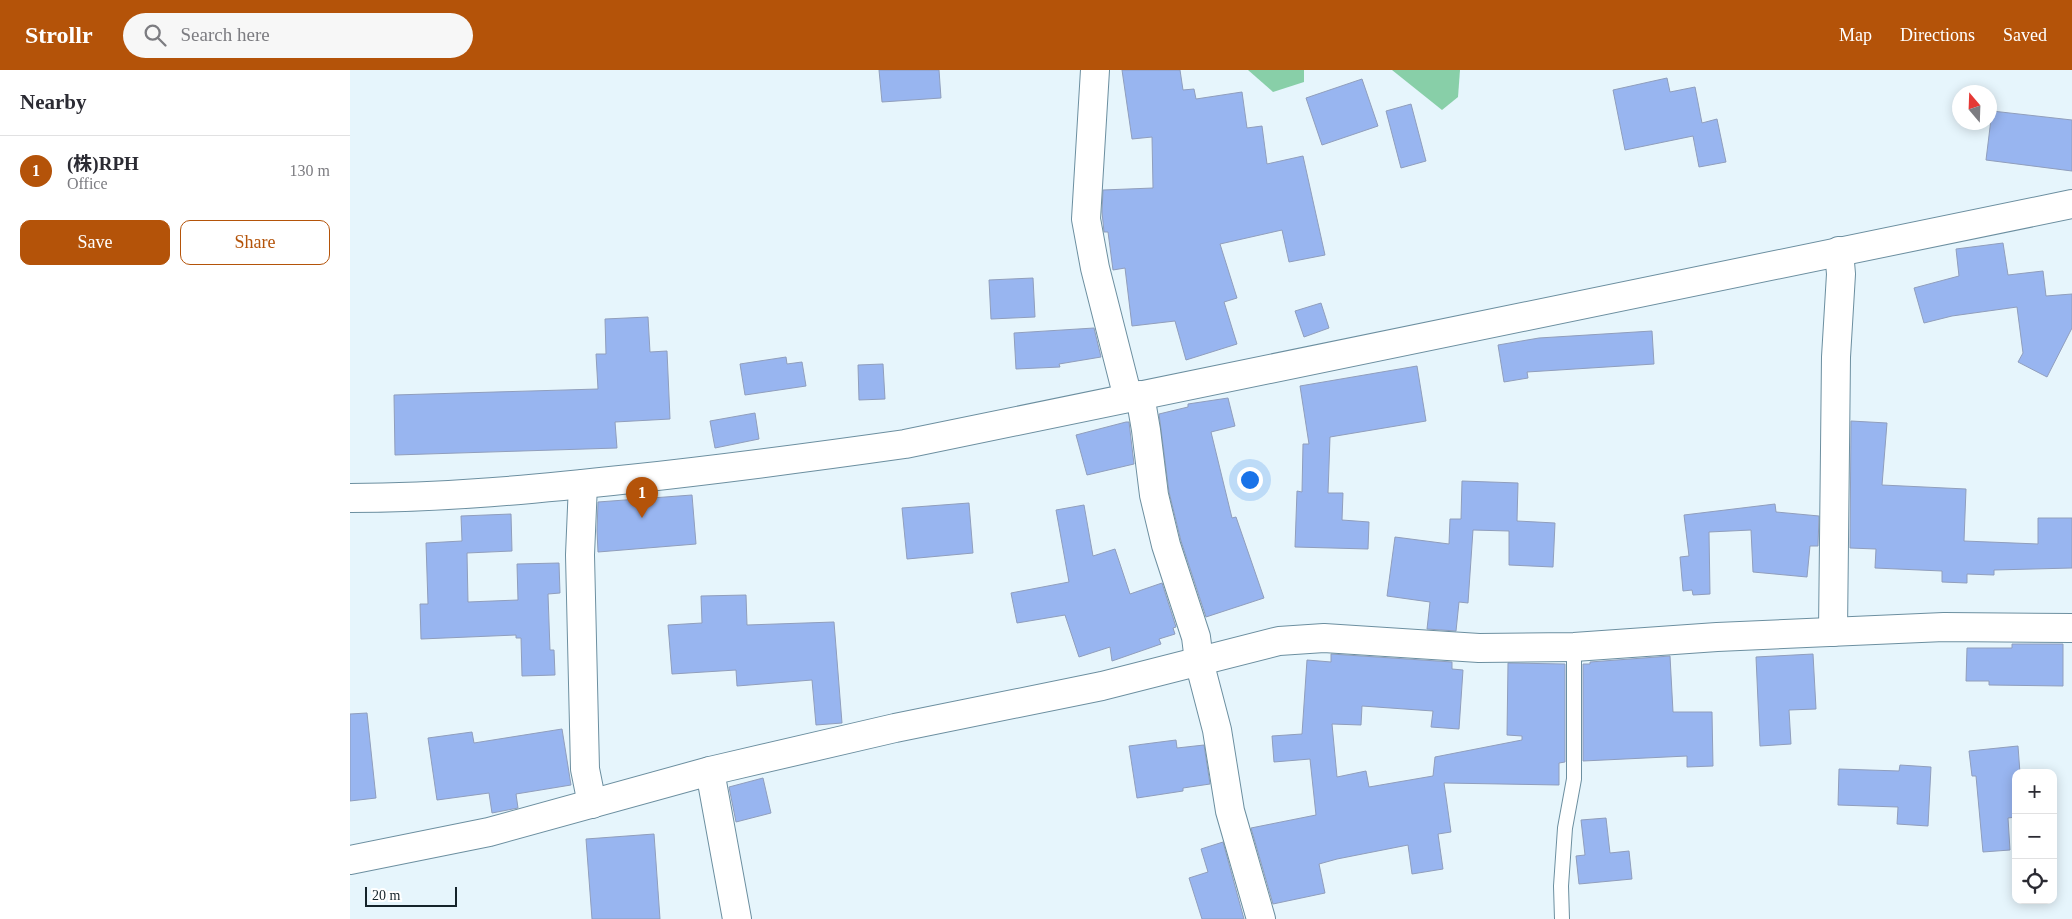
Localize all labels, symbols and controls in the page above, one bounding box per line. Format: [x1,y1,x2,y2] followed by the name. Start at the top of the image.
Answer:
[123,13,473,58] search box
[141,21,169,49] icon: search
[25,22,93,48] text: Strollr
[181,24,270,45] text: Search here
[1839,25,1872,45] text: Map
[1900,25,1975,45] text: Directions
[2003,25,2047,45] text: Saved
[1952,85,1997,130] north arrow
[20,90,87,114] text: Nearby
[67,153,139,174] text: (株)RPH
[32,162,40,179] text: 1
[290,162,330,179] text: 130 m
[67,175,108,192] text: Office
[20,220,170,265] button: Save
[180,220,330,265] button: Share
[1237,467,1263,493] your location
[626,477,658,518] pin: 1
[2012,769,2057,904] map controls
[2012,769,2057,814] button: +
[2012,814,2057,859] button: −
[2012,859,2057,904] button: locate
[365,884,458,907] scale bar
[372,888,400,903] text: 20 m

